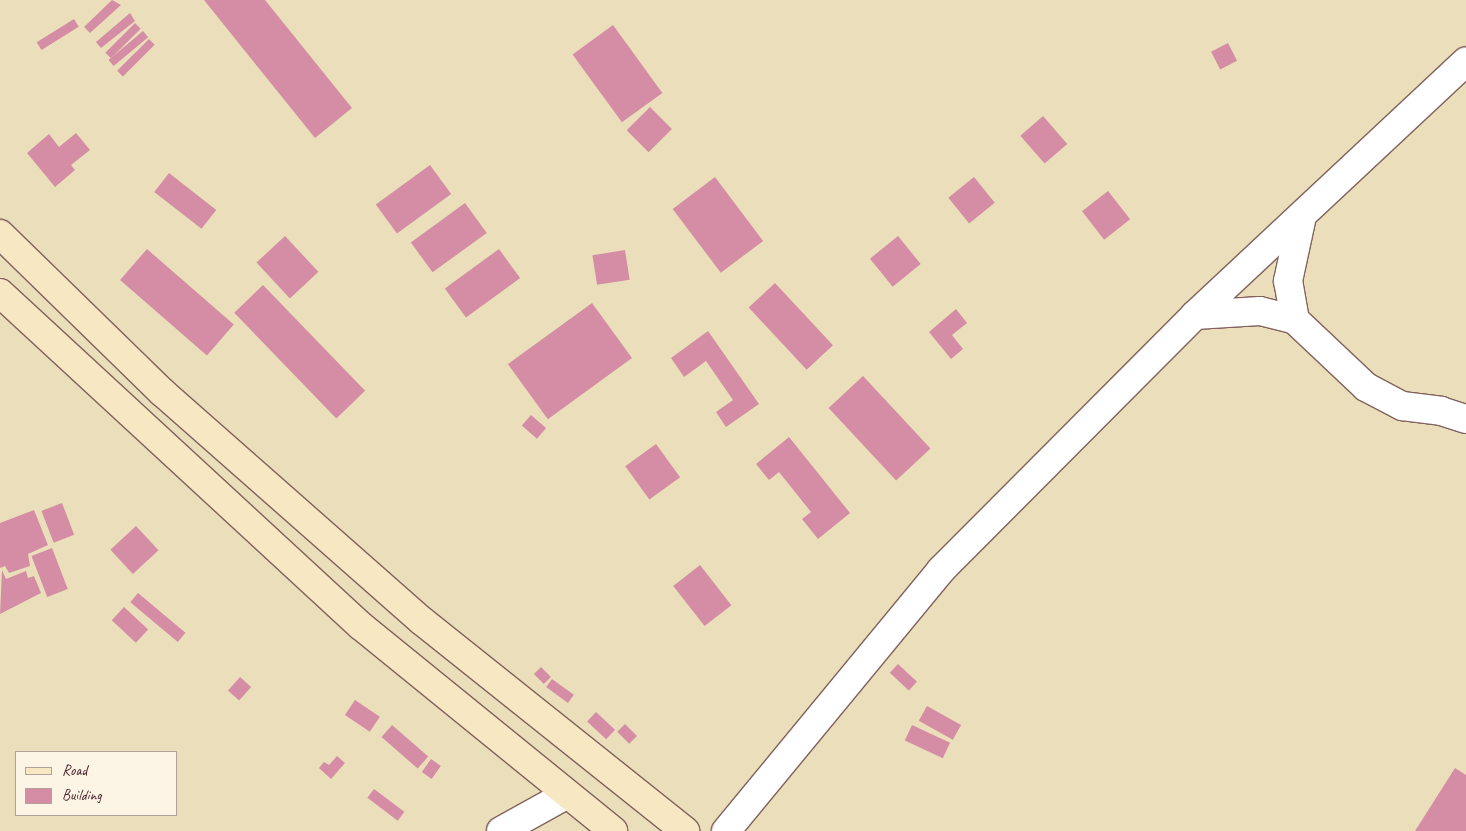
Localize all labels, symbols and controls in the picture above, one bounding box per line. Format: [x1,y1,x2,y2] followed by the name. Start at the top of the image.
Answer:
[15,751,178,816] legend
[62,761,87,780] text: Road
[62,786,101,805] text: Building

